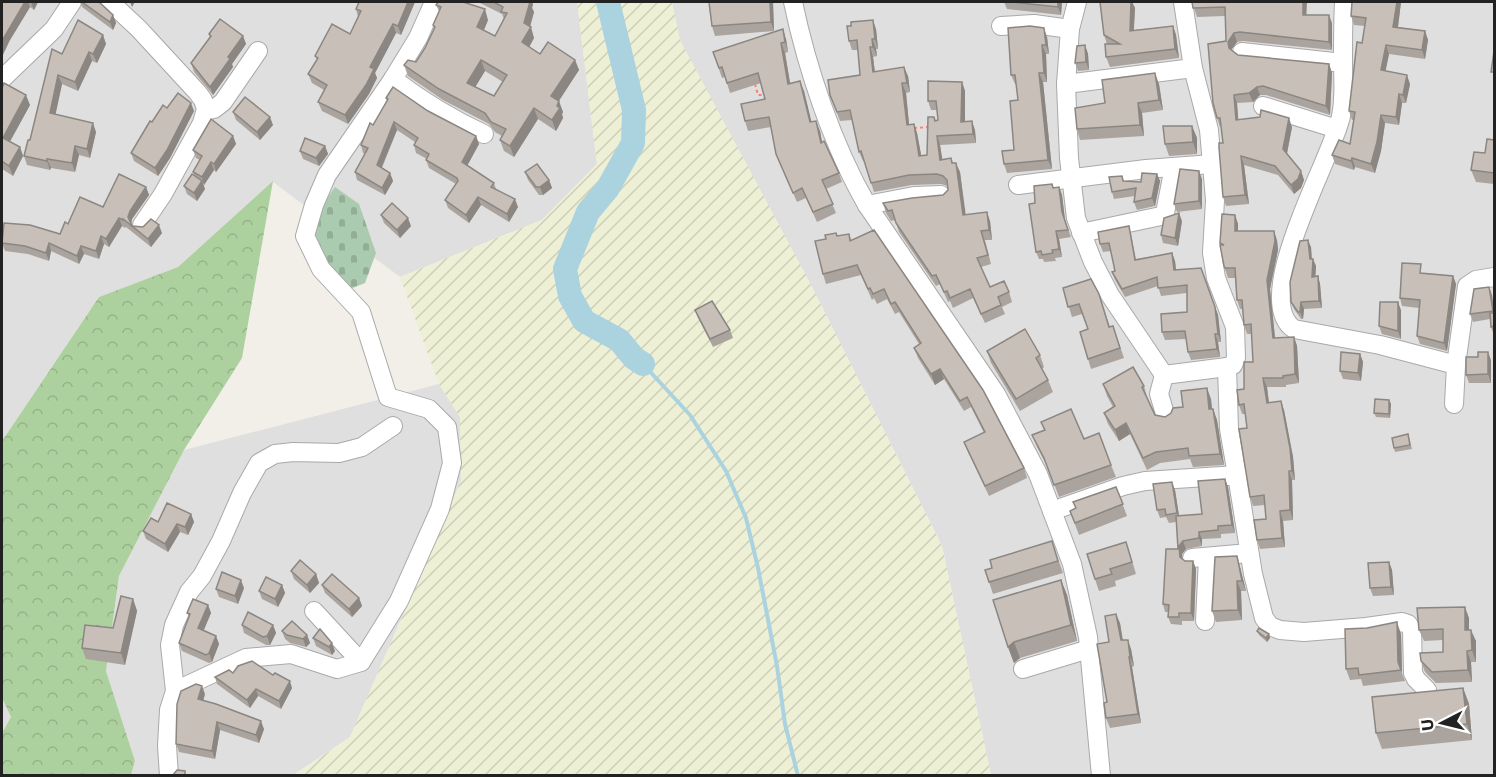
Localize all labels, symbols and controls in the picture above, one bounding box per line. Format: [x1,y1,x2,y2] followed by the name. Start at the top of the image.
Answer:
[1412,693,1472,753] north arrow
[1416,718,1437,732] text: U

